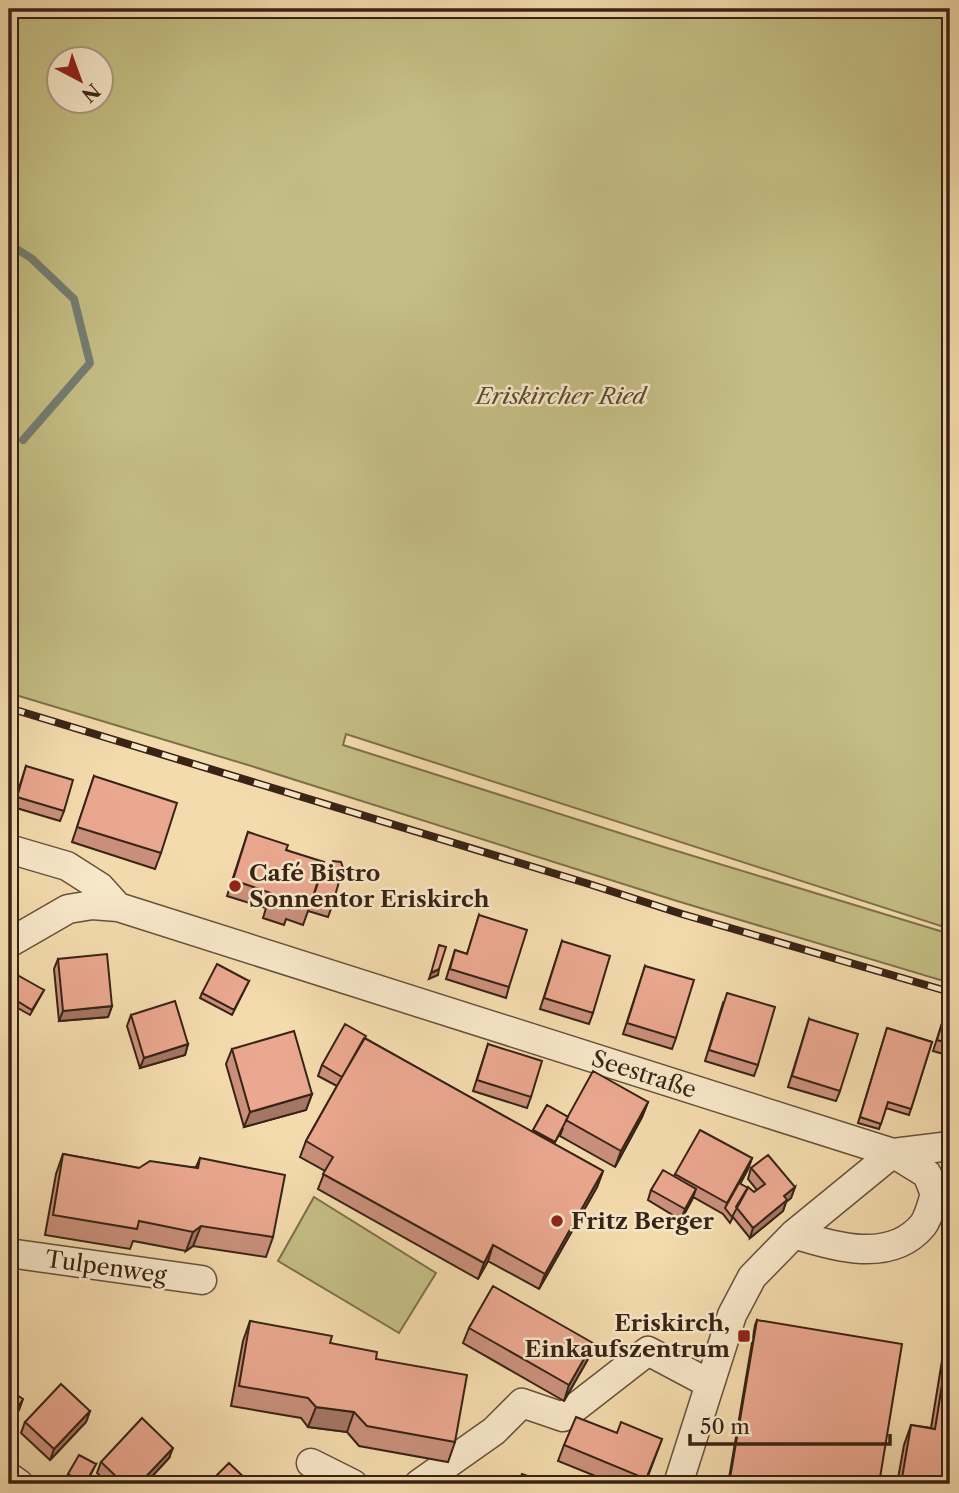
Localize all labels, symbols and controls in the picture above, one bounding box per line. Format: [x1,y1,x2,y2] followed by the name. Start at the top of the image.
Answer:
[46,46,116,116] north arrow
[77,78,105,107] text: N
[474,382,648,410] park label: Eriskircher Ried
[249,859,490,913] place label: Café Bistro Sonnentor Eriskirch
[227,878,243,894] marker: Café Bistro Sonnentor Eriskirch
[588,1044,700,1104] street label: Seestraße
[571,1207,715,1235] place label: Fritz Berger
[549,1213,565,1229] marker: Fritz Berger
[44,1245,169,1289] street label: Tulpenweg
[525,1309,730,1363] place label: Eriskirch, Einkaufszentrum
[736,1328,752,1344] marker: Eriskirch, Einkaufszentrum
[690,1402,889,1446] scale bar
[700,1414,750,1439] text: 50 m

